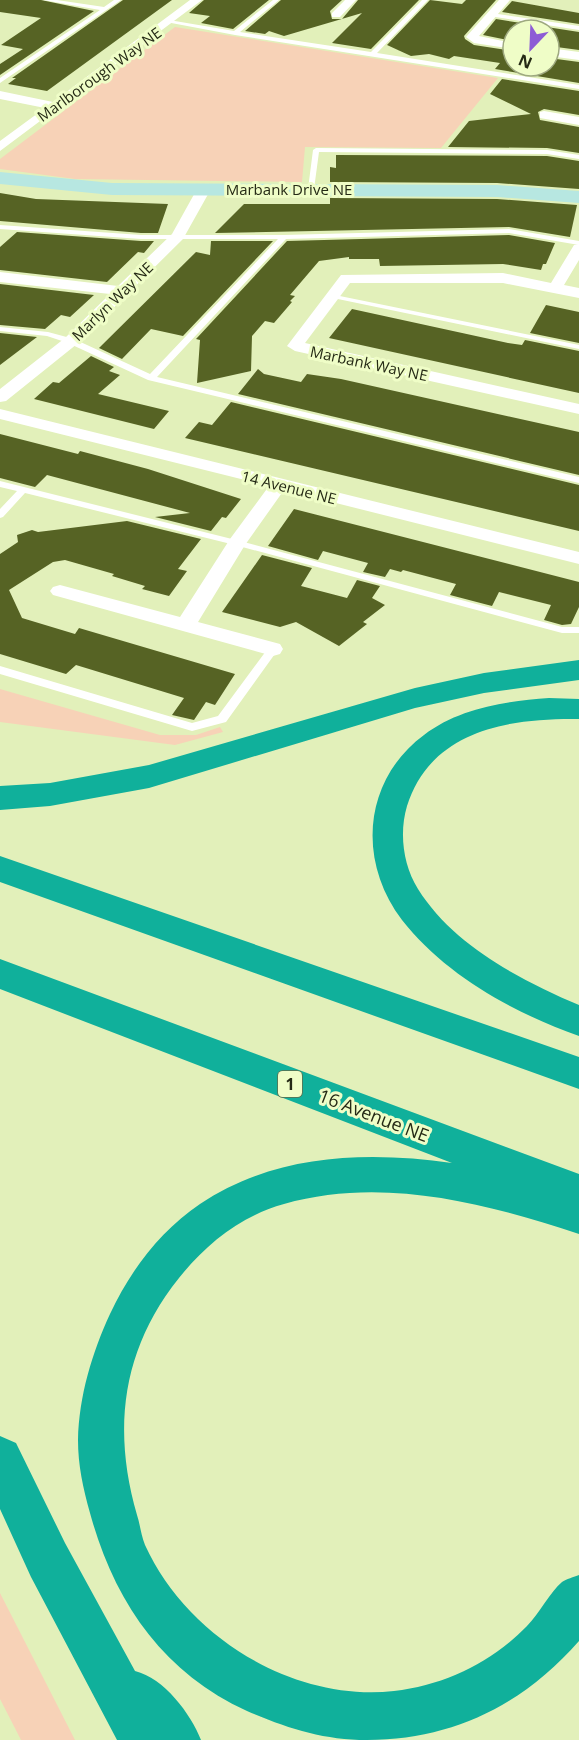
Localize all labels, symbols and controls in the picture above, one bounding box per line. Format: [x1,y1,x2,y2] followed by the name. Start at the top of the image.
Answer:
[501,18,561,78] north arrow
[33,22,165,126] street label: Marlborough Way NE
[515,49,535,74] text: N
[226,179,352,199] street label: Marbank Drive NE
[67,257,157,345] street label: Marlyn Way NE
[308,341,430,385] street label: Marbank Way NE
[240,466,338,508] street label: 14 Avenue NE
[278,1071,302,1097] road number: 1
[315,1083,433,1147] street label: 16 Avenue NE

